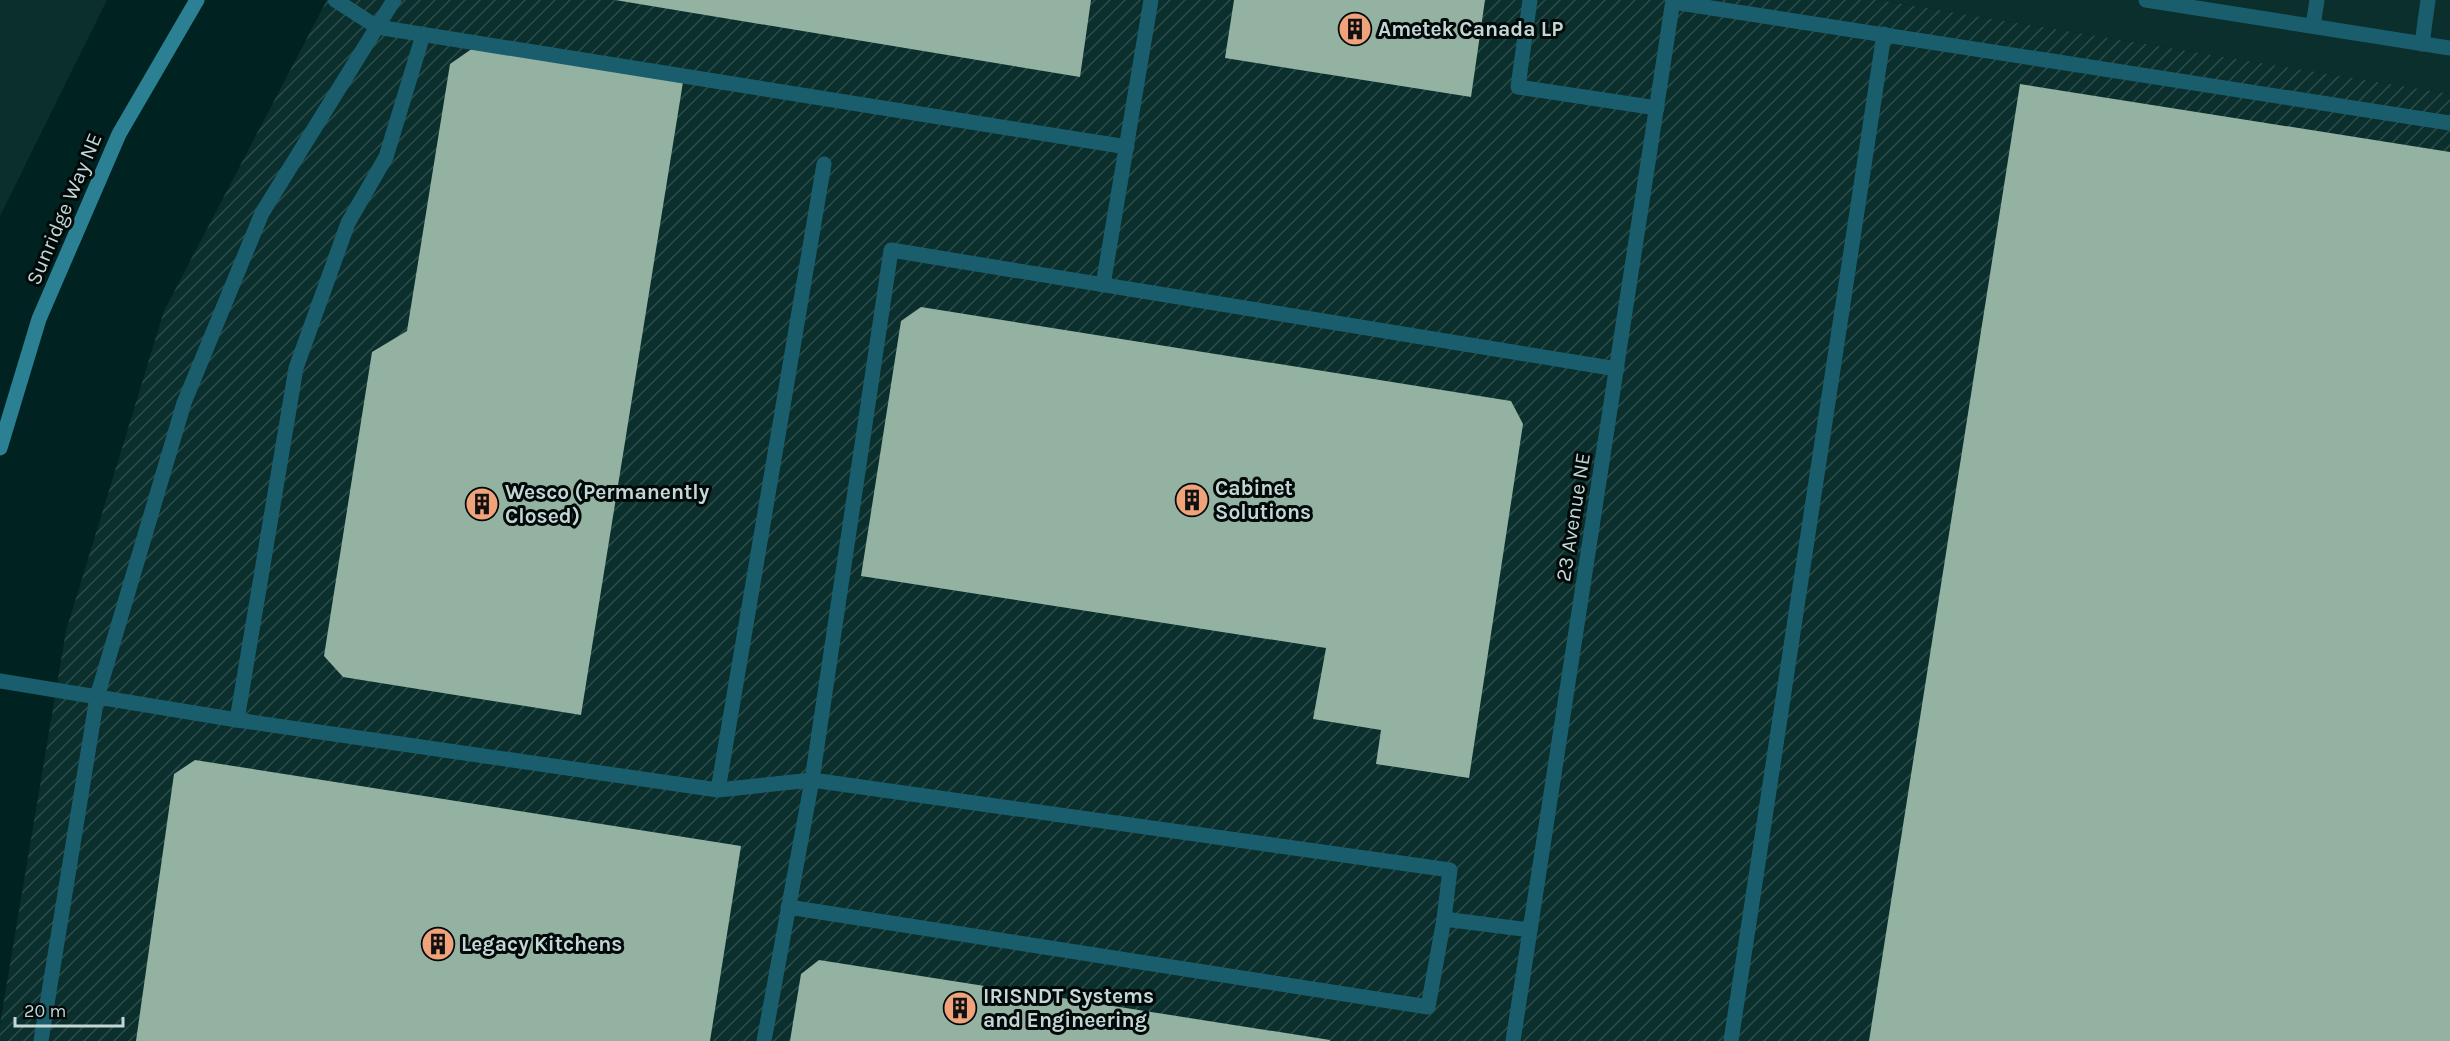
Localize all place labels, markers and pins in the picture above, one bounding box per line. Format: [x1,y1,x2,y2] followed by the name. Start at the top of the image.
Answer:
[1337,11,1373,47] building icon: Ametek Canada LP
[1378,17,1563,41] place label: Ametek Canada LP
[1215,476,1311,524] place label: Cabinet Solutions
[505,480,710,528] place label: Wesco (Permanently Closed)
[1174,482,1210,518] building icon: Cabinet Solutions
[464,486,500,522] building icon: Wesco (Permanently Closed)
[420,926,456,962] building icon: Legacy Kitchens
[461,932,622,956] place label: Legacy Kitchens
[983,984,1154,1032] place label: IRISNDT Systems and Engineering
[942,990,978,1026] building icon: IRISNDT Systems and Engineering

